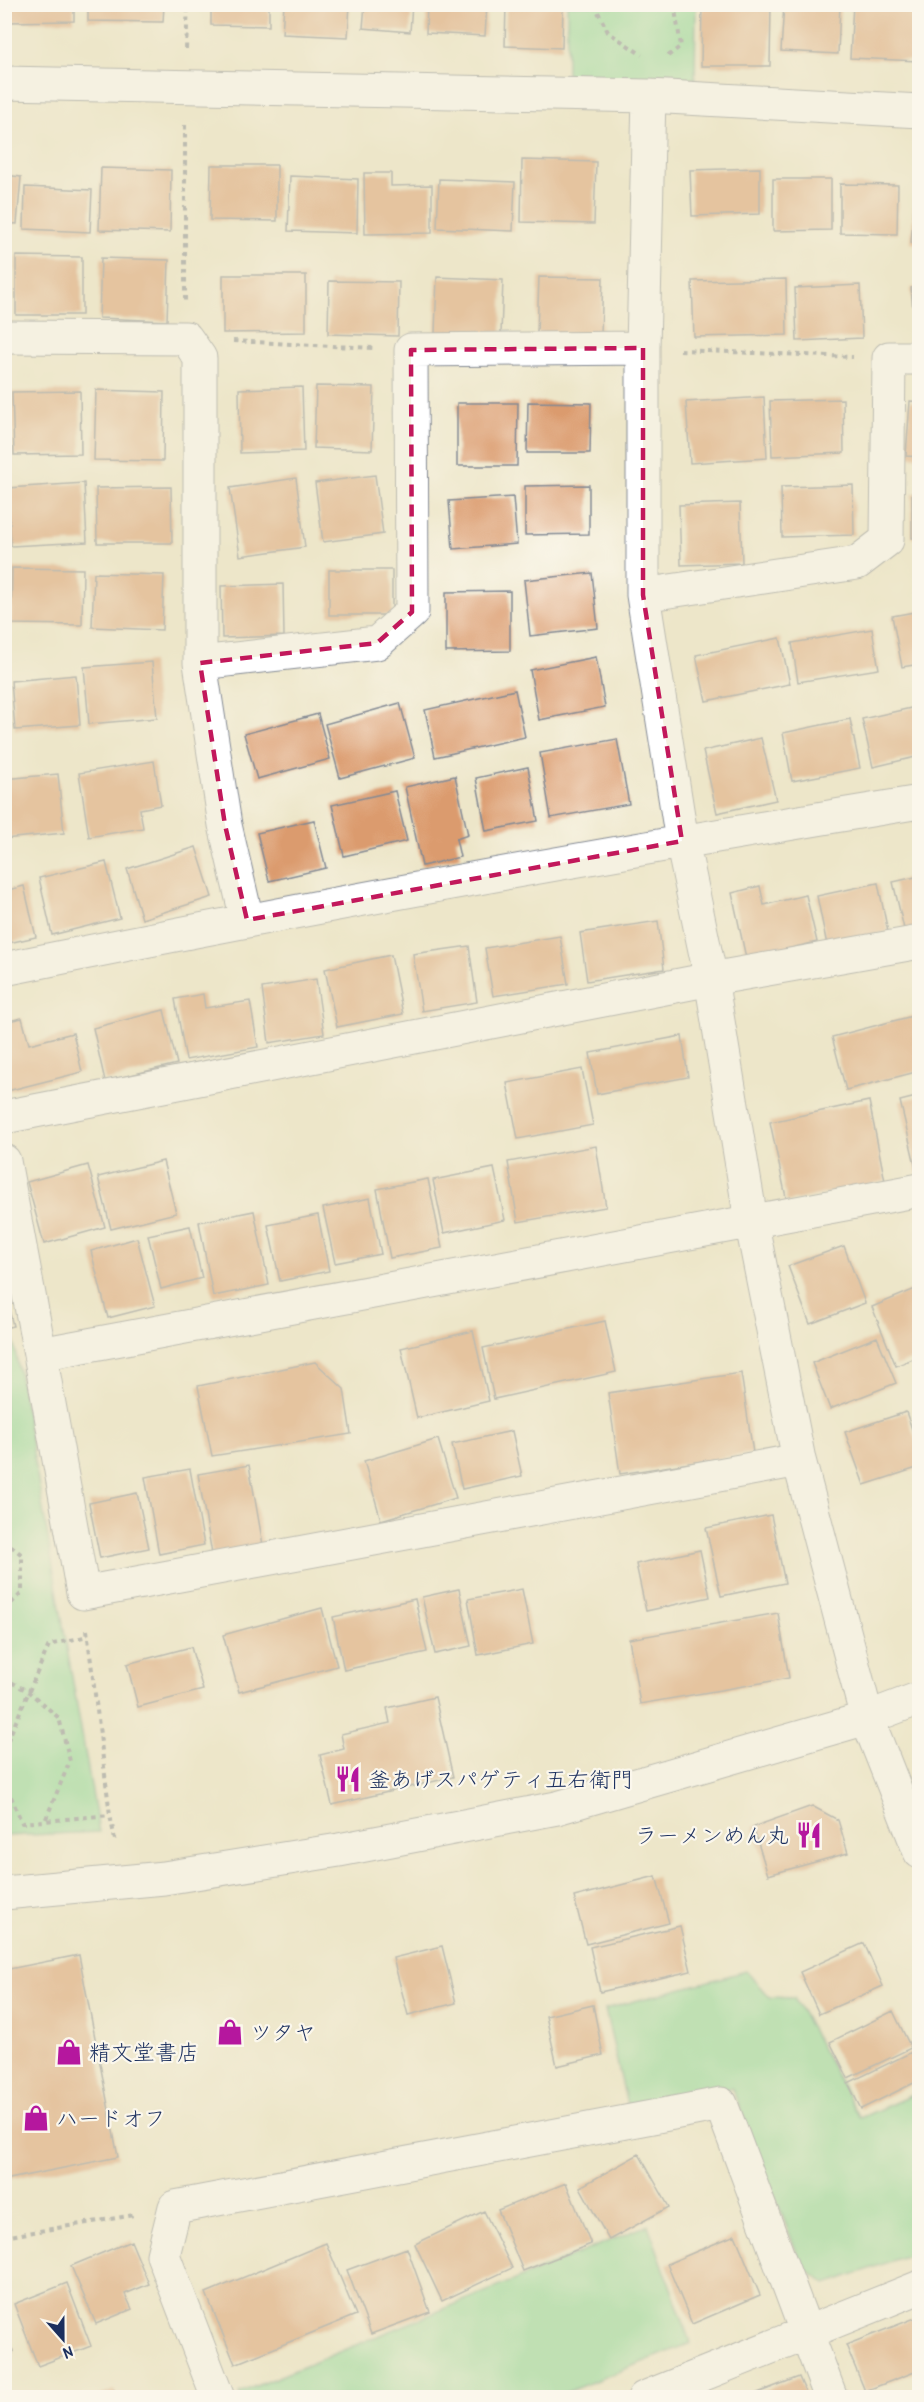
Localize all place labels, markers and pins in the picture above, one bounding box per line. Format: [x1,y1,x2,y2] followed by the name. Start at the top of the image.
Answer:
[333,1764,363,1794] restaurant icon: 釜あげスパゲティ五右衛門
[368,1764,633,1794] place label: 釜あげスパゲティ五右衛門
[635,1820,789,1850] place label: ラーメンめん丸
[794,1820,824,1850] restaurant icon: ラーメンめん丸
[215,2017,245,2047] shop icon: ツタヤ
[250,2017,316,2047] place label: ツタヤ
[54,2037,84,2067] shop icon: 精文堂書店
[89,2037,199,2067] place label: 精文堂書店
[21,2103,51,2133] shop icon: ハードオフ
[56,2103,166,2133] place label: ハードオフ

